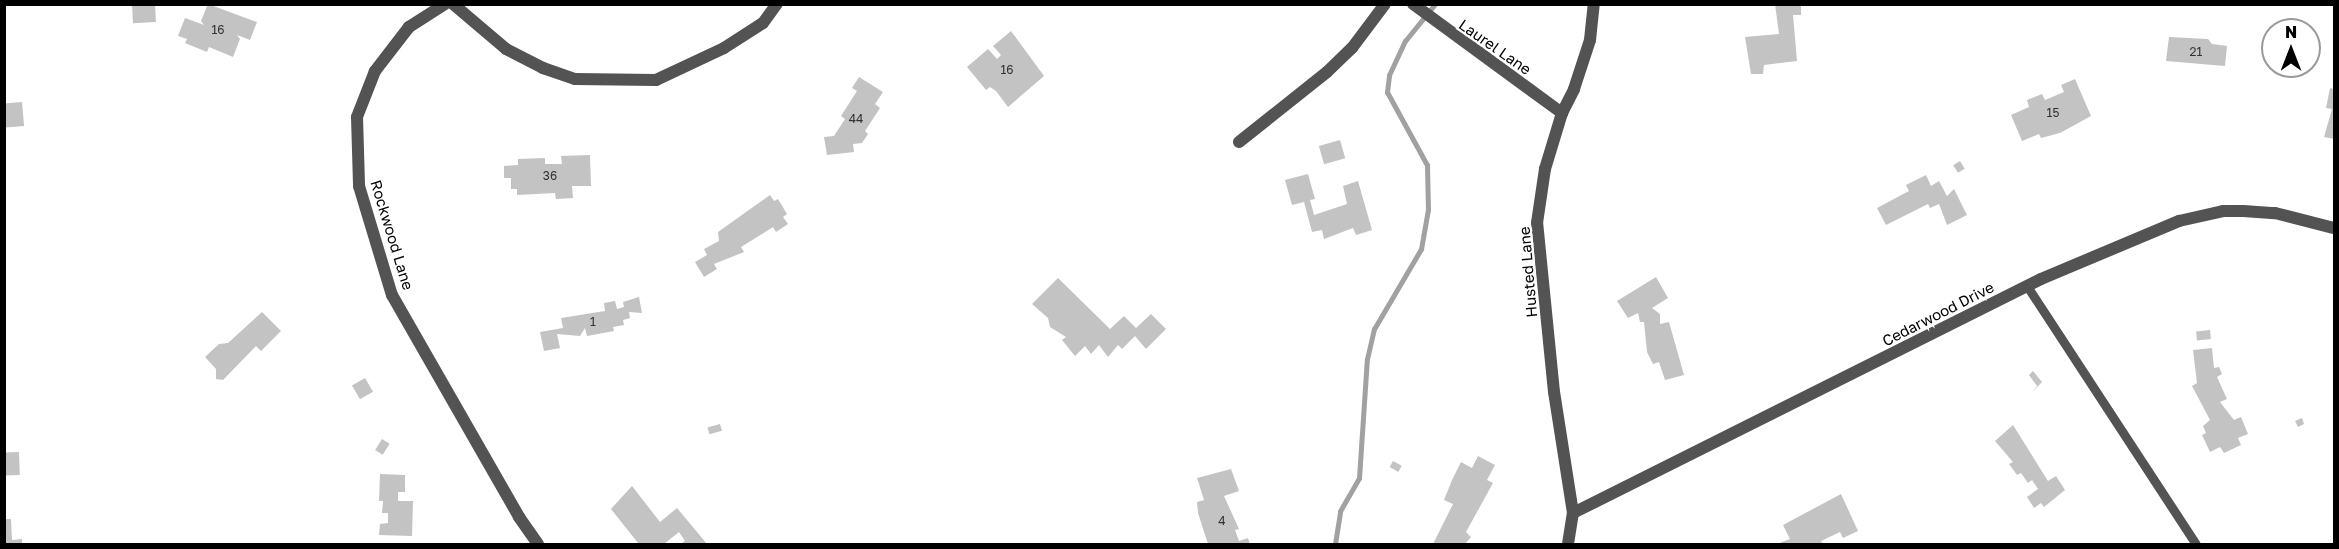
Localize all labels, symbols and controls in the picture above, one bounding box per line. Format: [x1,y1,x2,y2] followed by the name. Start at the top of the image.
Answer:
[1455,15,1535,79] street label: Laurel Lane
[2261,18,2321,78] north arrow
[2285,22,2297,42] text: N
[211,23,225,37] house number: 16
[2190,45,2202,59] house number: 21
[1000,63,1014,77] house number: 16
[2047,106,2059,120] house number: 15
[849,112,863,126] house number: 44
[543,169,557,183] house number: 36
[367,178,417,292] street label: Rockwood Lane
[1515,226,1541,318] street label: Husted Lane
[1879,278,1997,350] street label: Cedarwood Drive
[590,315,596,329] house number: 1
[1218,514,1226,528] house number: 4

